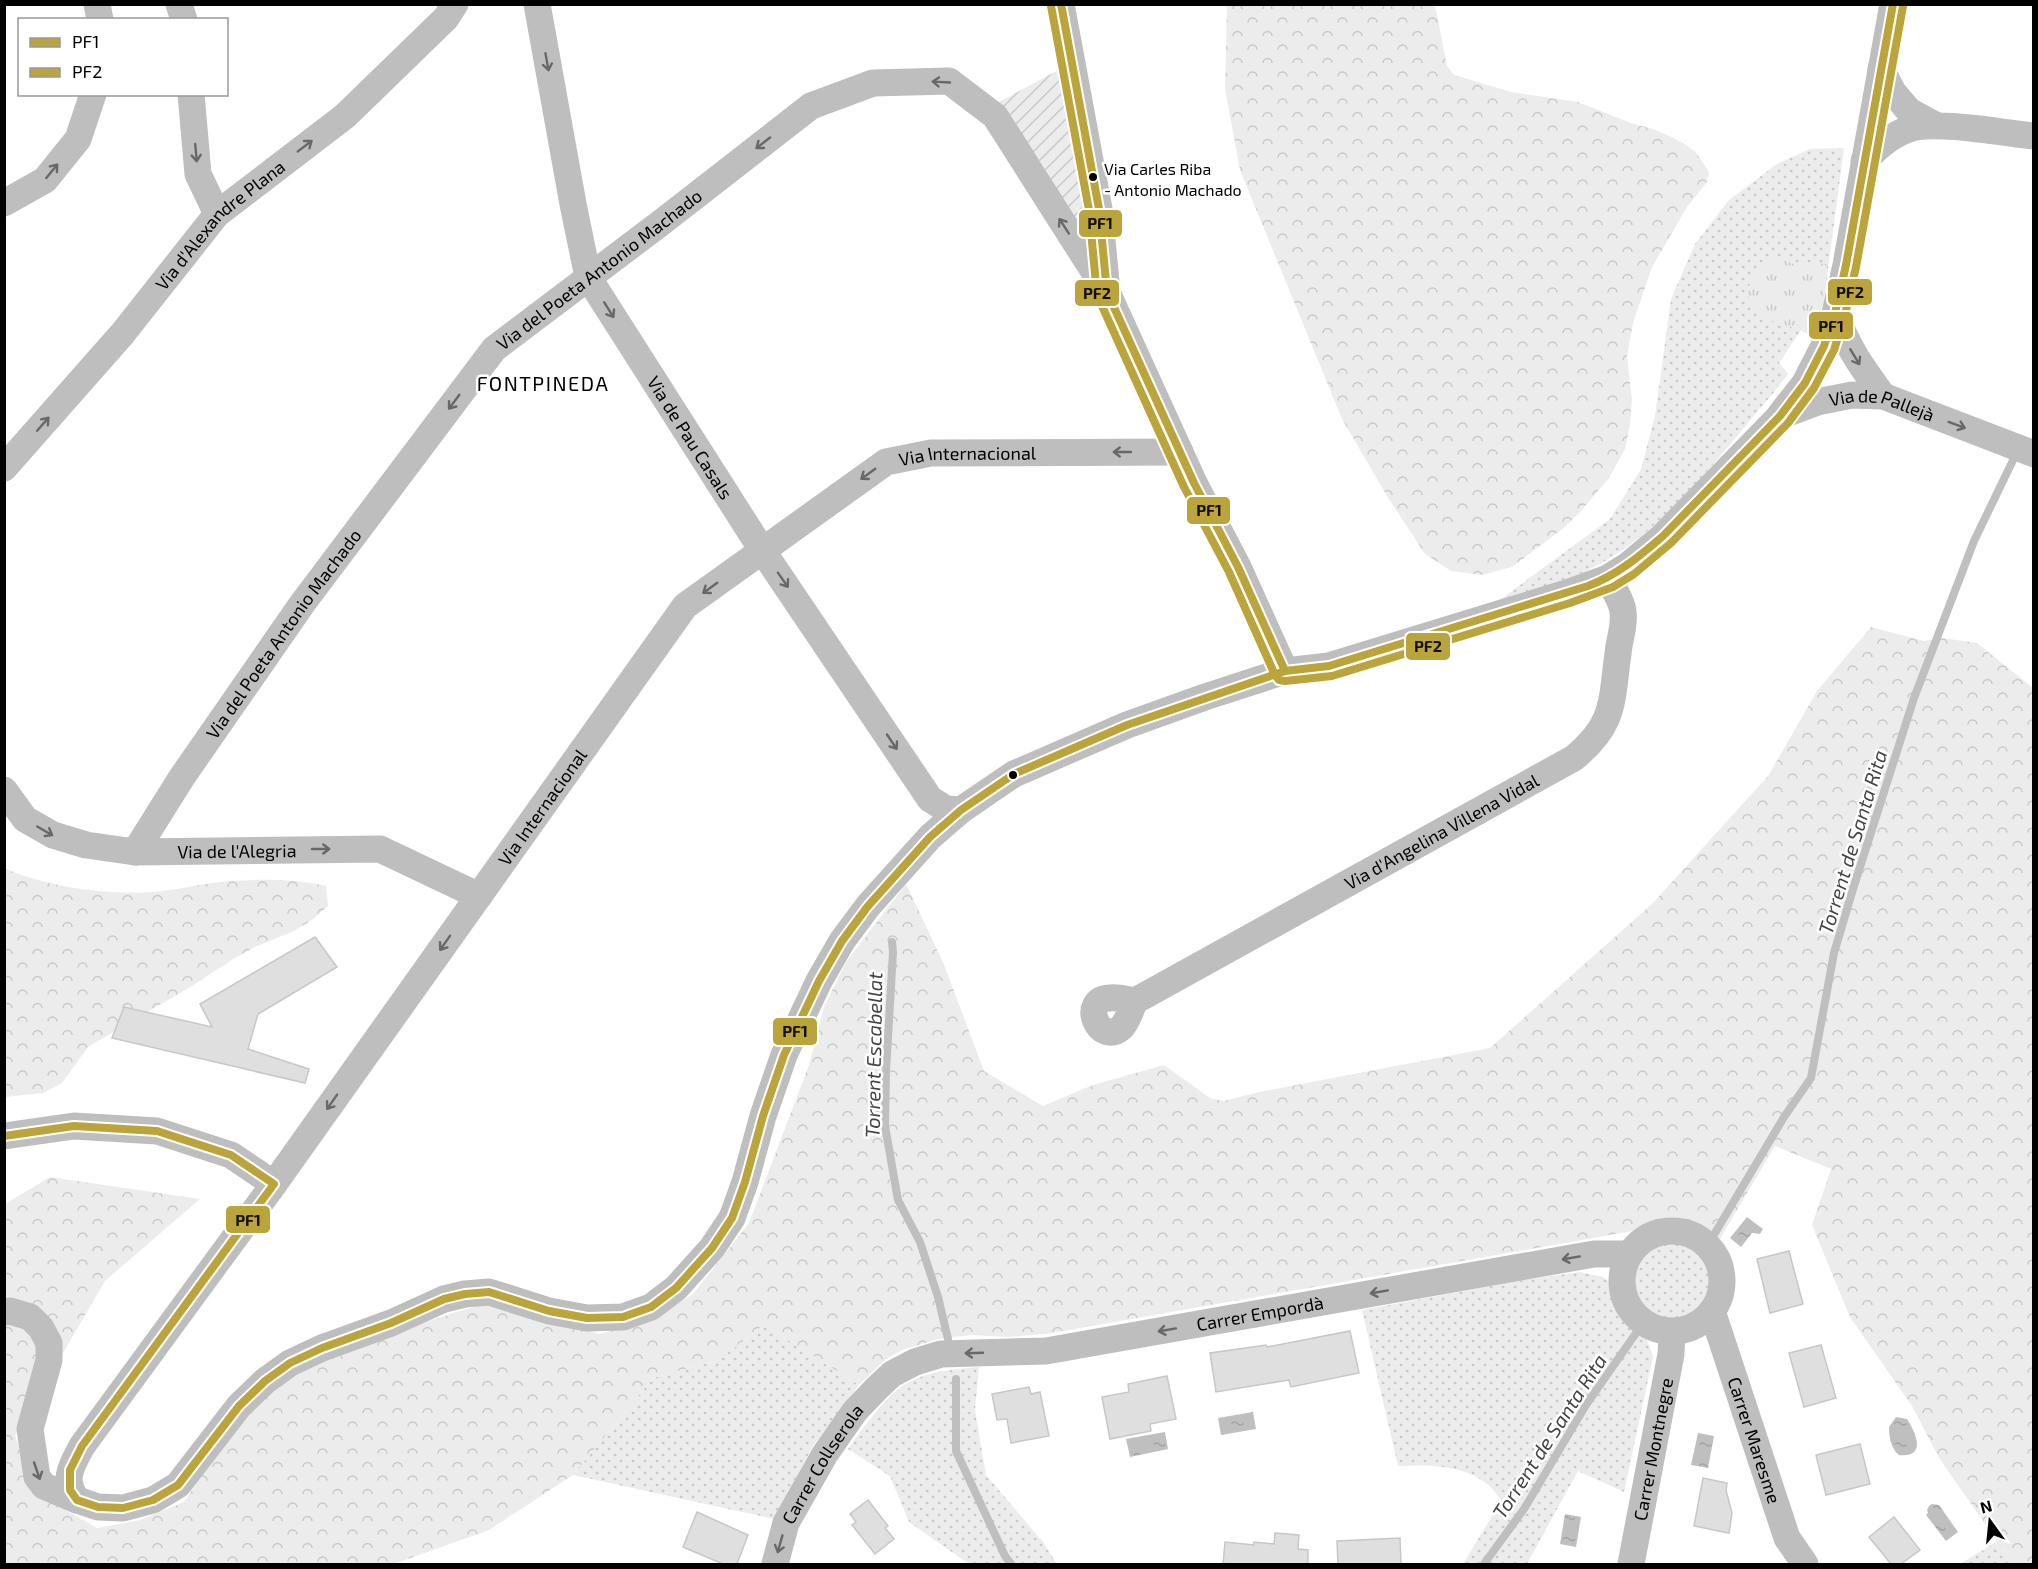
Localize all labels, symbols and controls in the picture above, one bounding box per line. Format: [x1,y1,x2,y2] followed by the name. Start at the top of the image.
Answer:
[18,18,228,96] legend
[72,30,100,52] text: PF1
[542,52,553,71] one-way arrow
[72,60,102,82] text: PF2
[932,77,951,88] one-way arrow
[756,137,772,150] one-way arrow
[297,140,313,153] one-way arrow
[191,142,202,162] one-way arrow
[150,155,289,294] street label: Via d'Alexandre Plana
[1104,159,1242,199] place label: Via Carles Riba - Antonio Machado
[46,163,59,179] one-way arrow
[1087,171,1099,183] marker: Via Carles Riba - Antonio Machado
[492,184,706,354] street label: Via del Poeta Antonio Machado
[1078,209,1123,238] line badge: PF1
[1087,213,1113,232] text: PF1
[1058,217,1071,234] one-way arrow
[1827,278,1873,306] line badge: PF2
[1074,279,1120,307] line badge: PF2
[1836,282,1864,301] text: PF2
[1083,283,1111,302] text: PF2
[604,301,616,318] one-way arrow
[1808,311,1854,340] line badge: PF1
[1818,316,1844,335] text: PF1
[1849,348,1861,365] one-way arrow
[477,371,609,395] district label: FONTPINEDA
[643,372,738,503] street label: Via de Pau Casals
[1827,384,1938,426] street label: Via de Pallejà
[448,393,460,409] one-way arrow
[36,417,50,432] one-way arrow
[1947,420,1966,431] one-way arrow
[897,442,1037,470] street label: Via Internacional
[1112,446,1132,458] one-way arrow
[861,468,877,480] one-way arrow
[1186,496,1231,525] line badge: PF1
[1196,500,1222,519] text: PF1
[201,525,366,743] street label: Via del Poeta Antonio Machado
[777,571,789,588] one-way arrow
[703,582,719,594] one-way arrow
[1405,632,1451,661] line badge: PF2
[1414,636,1442,655] text: PF2
[886,733,898,750] one-way arrow
[493,744,591,870] street label: Via Internacional
[1813,747,1891,937] water label: Torrent de Santa Rita
[1340,768,1543,894] street label: Via d'Angelina Villena Vidal
[1007,769,1019,781] unlabelled marker
[36,825,53,837] one-way arrow
[177,839,297,862] street label: Via de l'Alegria
[311,843,331,855] one-way arrow
[439,935,451,951] one-way arrow
[860,971,886,1138] water label: Torrent Escabellat
[772,1017,818,1046] line badge: PF1
[782,1021,808,1040] text: PF1
[326,1094,338,1110] one-way arrow
[225,1205,271,1234] line badge: PF1
[235,1210,261,1229] text: PF1
[1562,1253,1582,1264] one-way arrow
[1370,1287,1390,1298] one-way arrow
[1195,1291,1325,1335] street label: Carrer Empordà
[1157,1325,1177,1336] one-way arrow
[964,1348,984,1359] one-way arrow
[1487,1349,1611,1523] water label: Torrent de Santa Rita
[1724,1374,1786,1506] street label: Carrer Maresme
[1629,1376,1677,1522] street label: Carrer Montnegre
[777,1399,867,1528] street label: Carrer Collserola
[32,1461,43,1480] one-way arrow
[1960,1491,2020,1551] north arrow
[1978,1495,1994,1517] text: N
[774,1534,785,1553] one-way arrow

